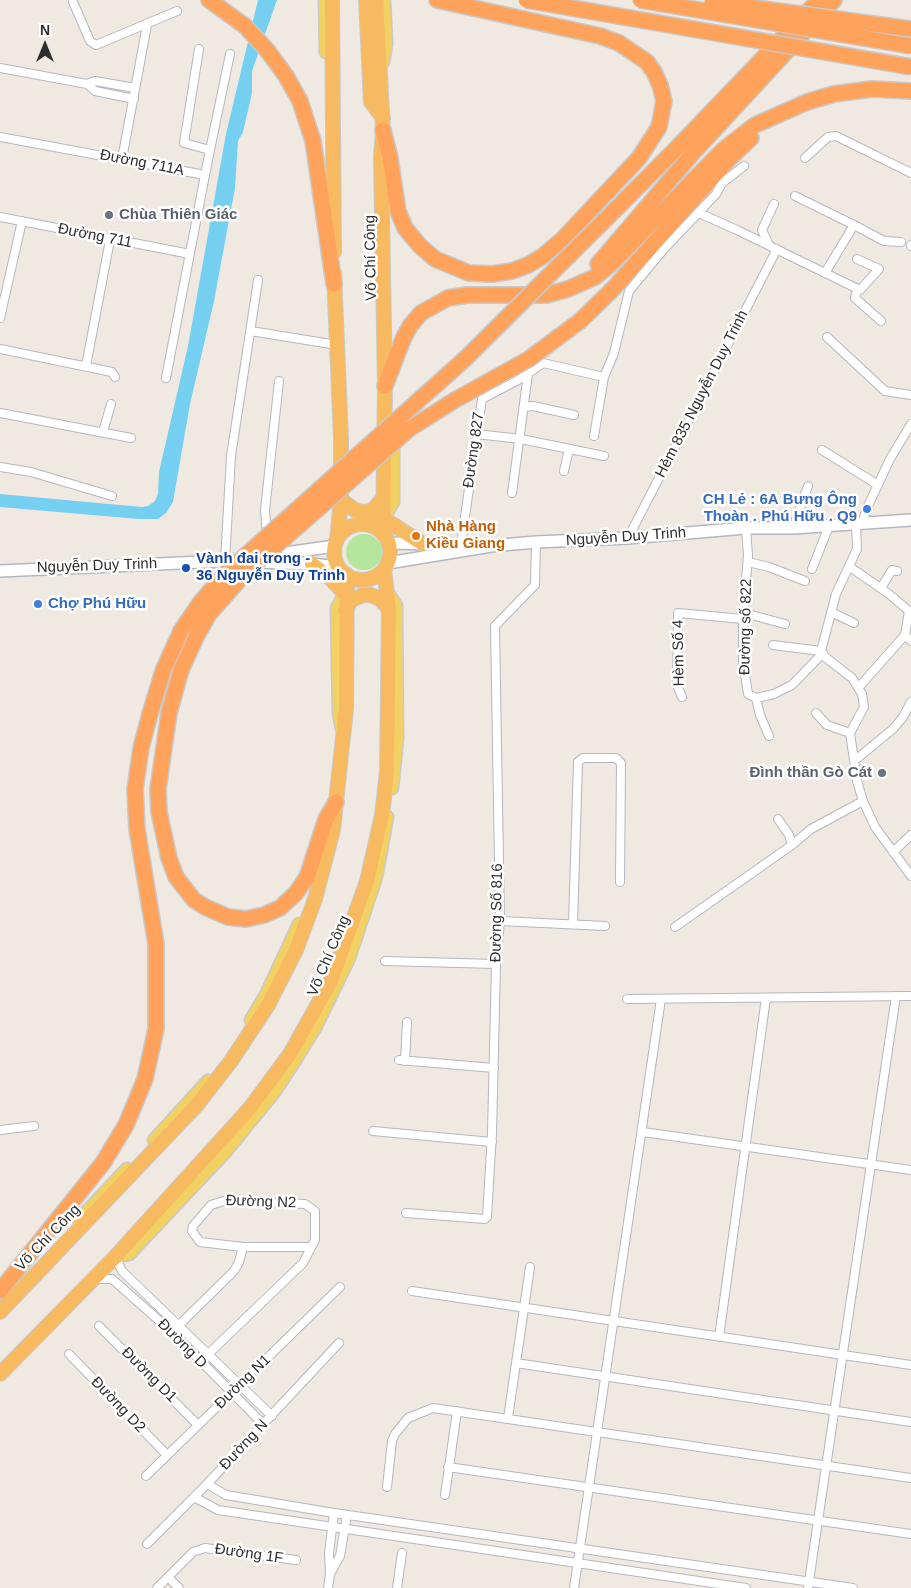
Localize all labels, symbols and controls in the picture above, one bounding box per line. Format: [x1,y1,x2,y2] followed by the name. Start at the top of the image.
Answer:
[20,20,70,70] north arrow
[40,22,50,38] text: N
[98,146,186,180] street label: Đường 711A
[119,206,237,224] place label: Chùa Thiên Giác
[103,209,115,221] marker: Chùa Thiên Giác
[361,215,381,301] street label: Võ Chí Công
[56,220,134,252] street label: Đường 711
[652,307,752,481] street label: Hẻm 835 Nguyễn Duy Trinh
[460,411,488,489] street label: Đường 827
[703,491,857,526] place label: CH Lẻ : 6A Bưng Ông Thoàn . Phú Hữu . Q9
[861,503,873,515] marker: CH Lẻ : 6A Bưng Ông Thoàn . Phú Hữu . Q9
[426,518,505,553] place label: Nhà Hàng Kiều Giang
[565,524,687,550] street label: Nguyễn Duy Trinh
[410,530,422,542] marker: Nhà Hàng Kiều Giang
[196,550,345,585] place label: Vành đai trong - 36 Nguyễn Duy Trinh
[37,555,157,577] street label: Nguyễn Duy Trinh
[180,562,192,574] marker: Vành đai trong - 36 Nguyễn Duy Trinh
[736,579,756,675] street label: Đường số 822
[48,595,146,613] place label: Chợ Phú Hữu
[32,598,44,610] marker: Chợ Phú Hữu
[669,620,689,686] street label: Hèm Số 4
[750,764,872,782] place label: Đình thần Gò Cát
[876,767,888,779] marker: Đình thần Gò Cát
[487,863,507,963] street label: Đường Số 816
[304,913,354,999] street label: Võ Chí Công
[225,1192,297,1212] street label: Đường N2
[12,1201,84,1275] street label: Võ Chí Công
[154,1316,210,1372] street label: Đường D
[118,1344,180,1406] street label: Đường D1
[211,1351,275,1413] street label: Đường N1
[87,1373,149,1437] street label: Đường D2
[216,1416,272,1474] street label: Đường N
[214,1540,284,1568] street label: Đường 1F

